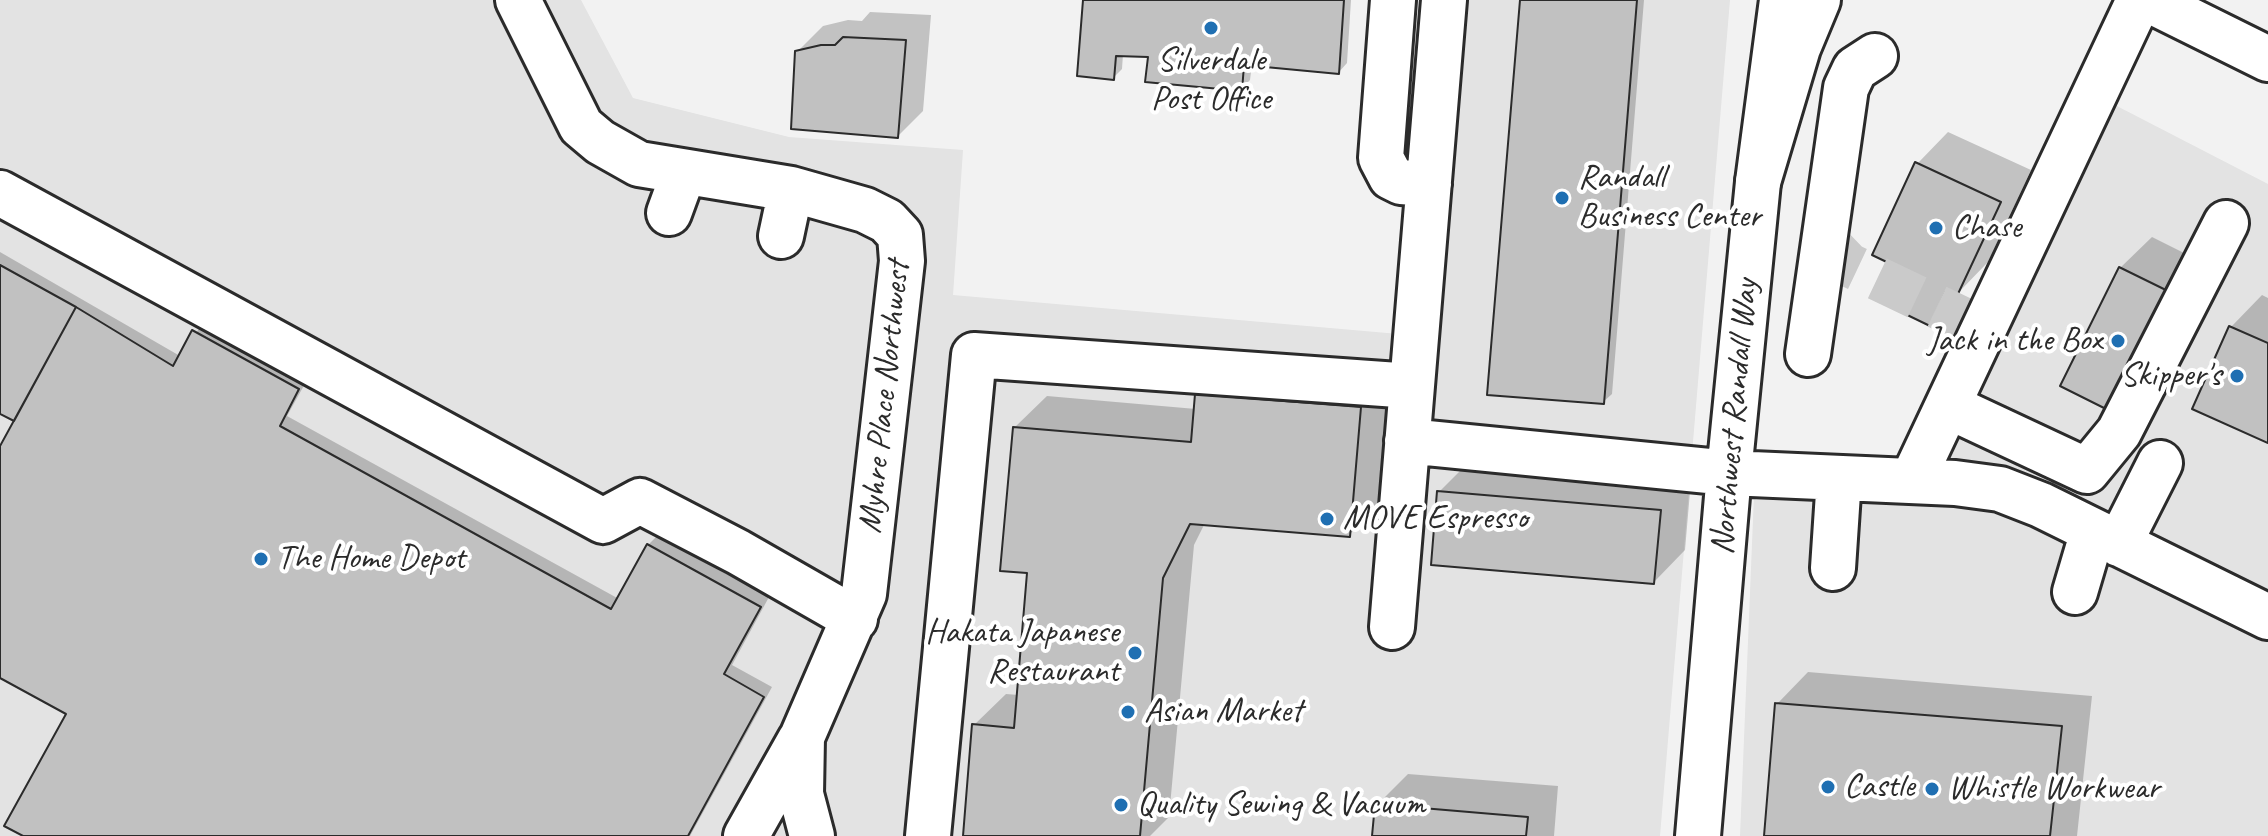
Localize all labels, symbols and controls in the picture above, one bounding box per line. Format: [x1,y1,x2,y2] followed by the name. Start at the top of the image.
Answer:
[1202,19,1220,37] marker: Silverdale Post Office
[1151,41,1271,120] place label: Silverdale Post Office
[1578,158,1761,238] place label: Randall Business Center
[1553,189,1571,207] marker: Randall Business Center
[1952,208,2021,248] place label: Chase
[1927,219,1945,237] marker: Chase
[850,259,920,535] street label: Myhre Place Northwest
[1703,278,1767,556] street label: Northwest Randall Way
[1927,321,2102,361] place label: Jack in the Box
[2109,332,2127,350] marker: Jack in the Box
[2120,356,2221,396] place label: Skipper's
[2228,367,2246,385] marker: Skipper's
[1343,499,1527,539] place label: MOVE Espresso
[1318,510,1336,528] marker: MOVE Espresso
[277,539,465,579] place label: The Home Depot
[252,550,270,568] marker: The Home Depot
[925,613,1119,692] place label: Hakata Japanese Restaurant
[1126,644,1144,662] marker: Hakata Japanese Restaurant
[1144,692,1302,732] place label: Asian Market
[1119,703,1137,721] marker: Asian Market
[1844,767,1915,807] place label: Castle
[1948,769,2159,809] place label: Whistle Workwear
[1819,778,1837,796] marker: Castle
[1923,780,1941,798] marker: Whistle Workwear
[1137,785,1425,825] place label: Quality Sewing & Vacuum
[1112,796,1130,814] marker: Quality Sewing & Vacuum

